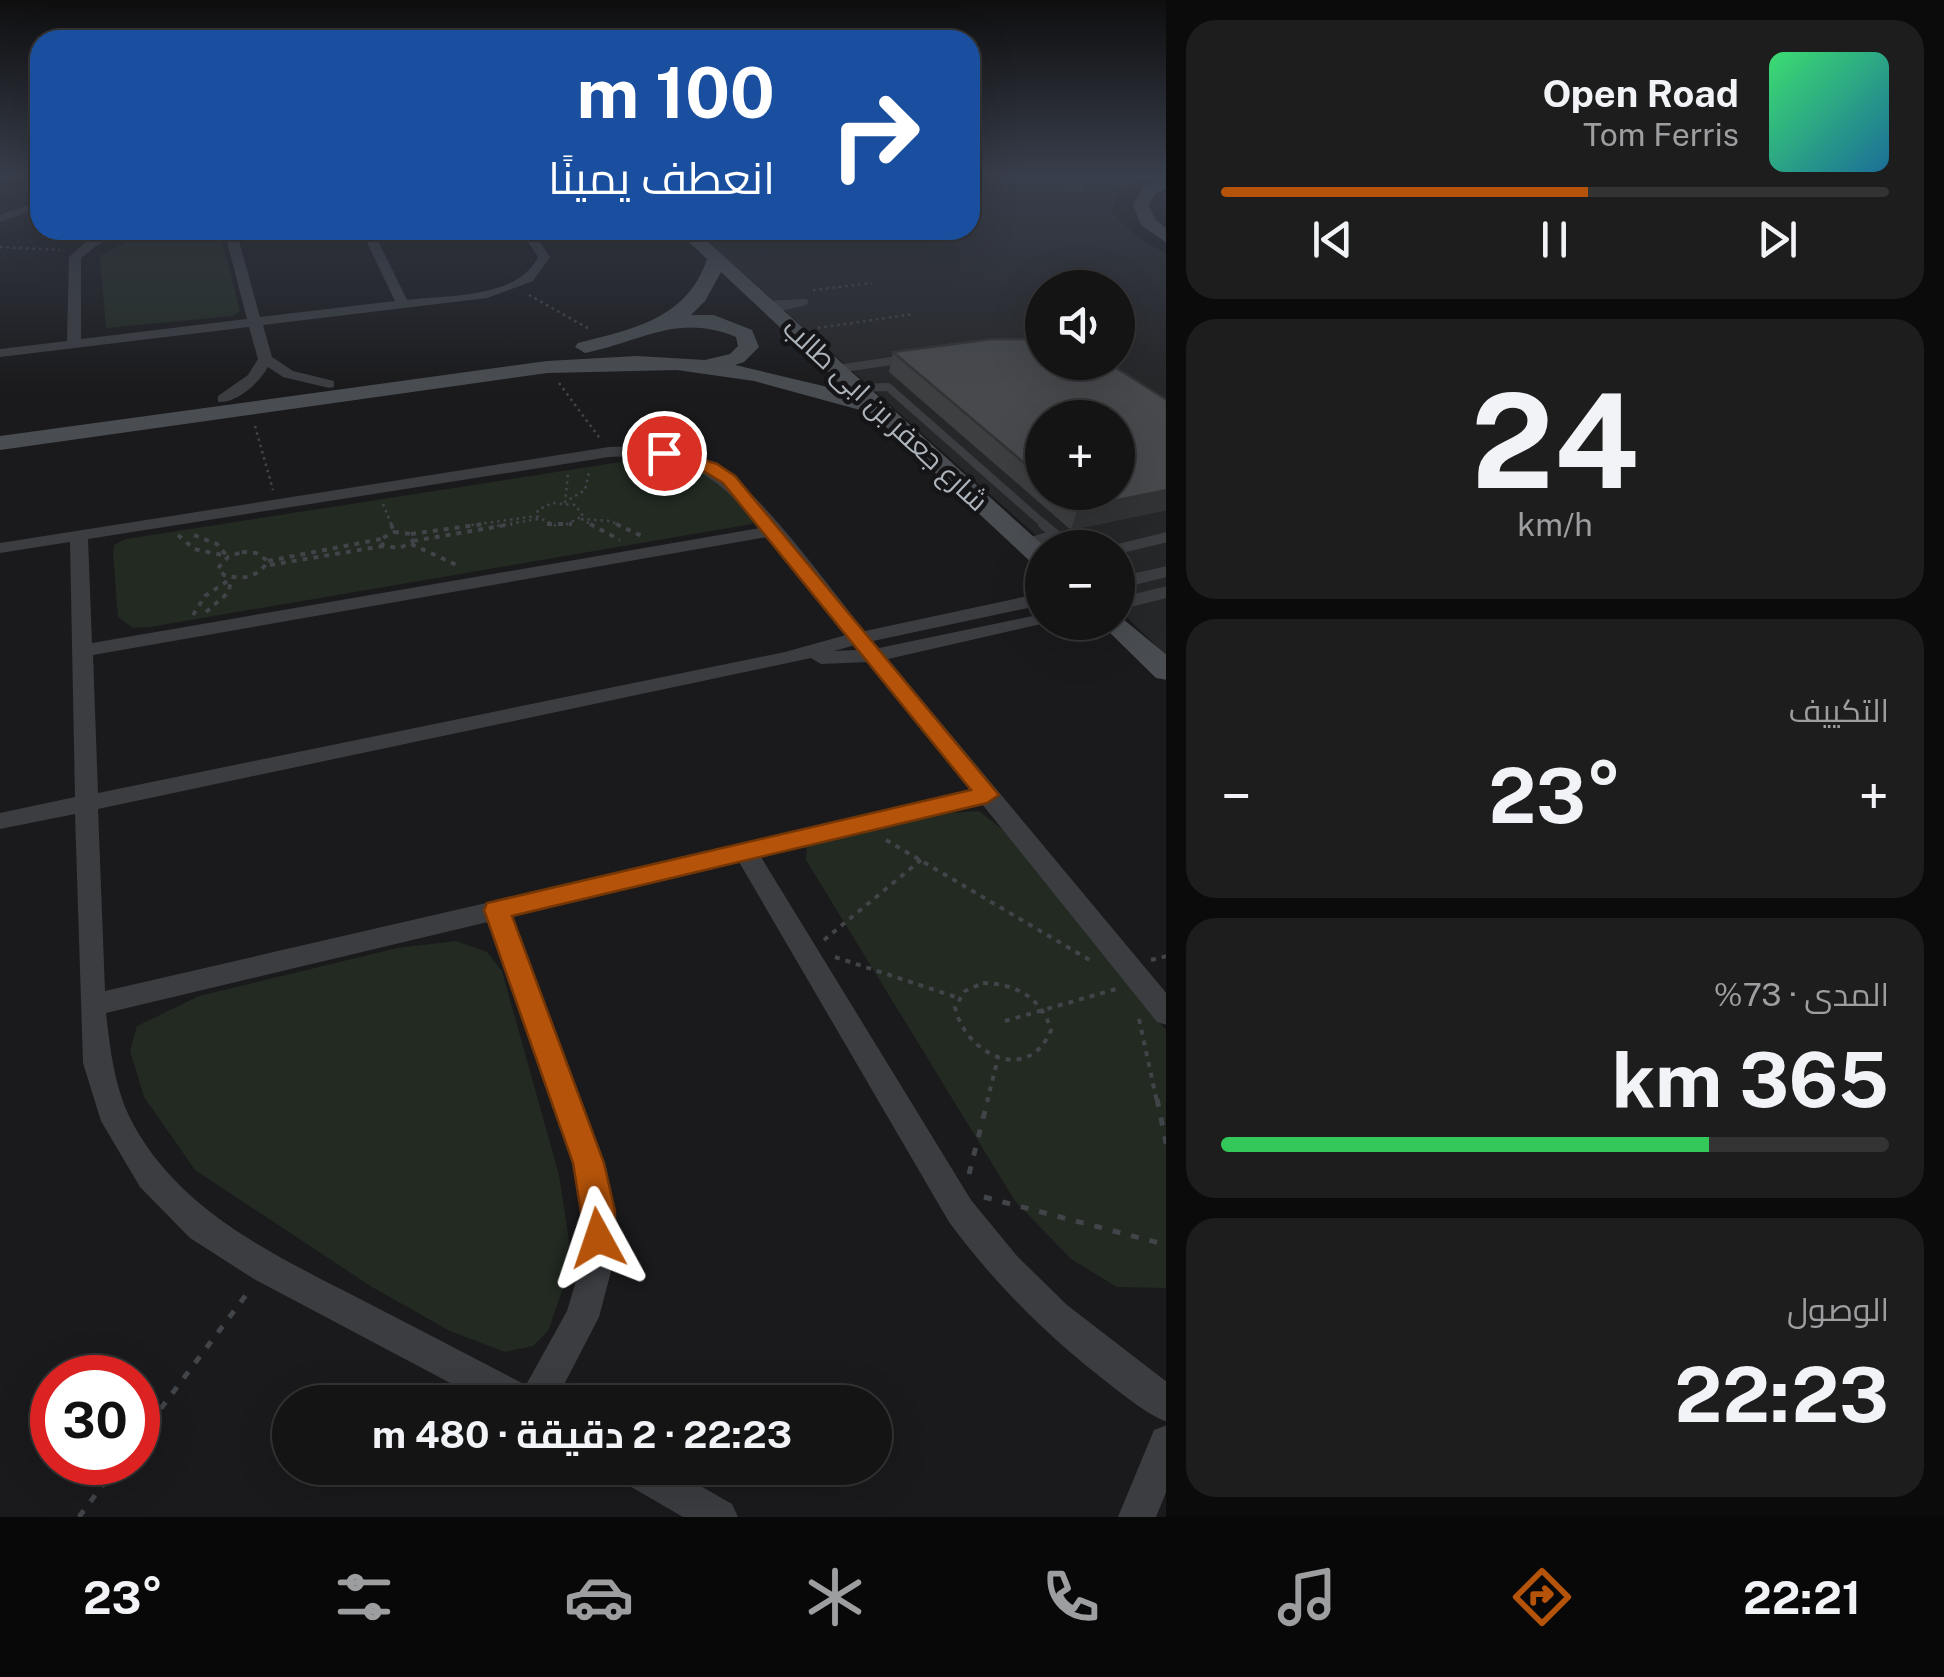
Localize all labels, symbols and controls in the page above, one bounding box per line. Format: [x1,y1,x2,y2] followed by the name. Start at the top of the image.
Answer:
[577,51,775,134] text: 100 m
[810,70,940,200] icon: right
[1542,71,1739,116] text: Open Road
[1583,116,1739,153] text: Tom Ferris
[548,151,775,204] text: انعطف يمينًا
[1305,212,1360,267] icon: previous
[1527,212,1582,267] icon: pause
[1750,212,1805,267] icon: next
[1025,270,1135,640] map controls
[1025,270,1135,380] button: sound
[775,311,995,519] street label: شارع جعفر بن ابى طالب
[1471,365,1639,517] text: 24
[1025,400,1135,510] button: +
[622,411,707,496] pin
[637,426,692,481] icon: arrive
[1517,506,1593,543] text: km/h
[1025,530,1135,640] button: −
[1789,692,1889,729] text: التكييف
[1488,752,1622,840] text: 23°
[1221,764,1252,828] text: −
[1859,764,1889,828] text: +
[1714,976,1889,1013] text: المدى · 73%
[1612,1036,1889,1124] text: 365 km
[546,1186,650,1290] position arrow
[1787,1291,1889,1328] text: الوصول
[1675,1351,1889,1439] text: 22:23
[30,1355,160,1485] speed limit sign: 30
[372,1412,792,1457] text: 22:23 · 2 دقيقة · 480 m
[329,1562,399,1632] icon: filters
[564,1562,634,1632] icon: car
[800,1562,870,1632] icon: climate
[1036,1562,1106,1632] icon: phone
[1272,1562,1342,1632] icon: music
[1507,1562,1577,1632] icon: directions
[83,1571,163,1624] text: 23°
[1743,1571,1861,1624] text: 22:21

